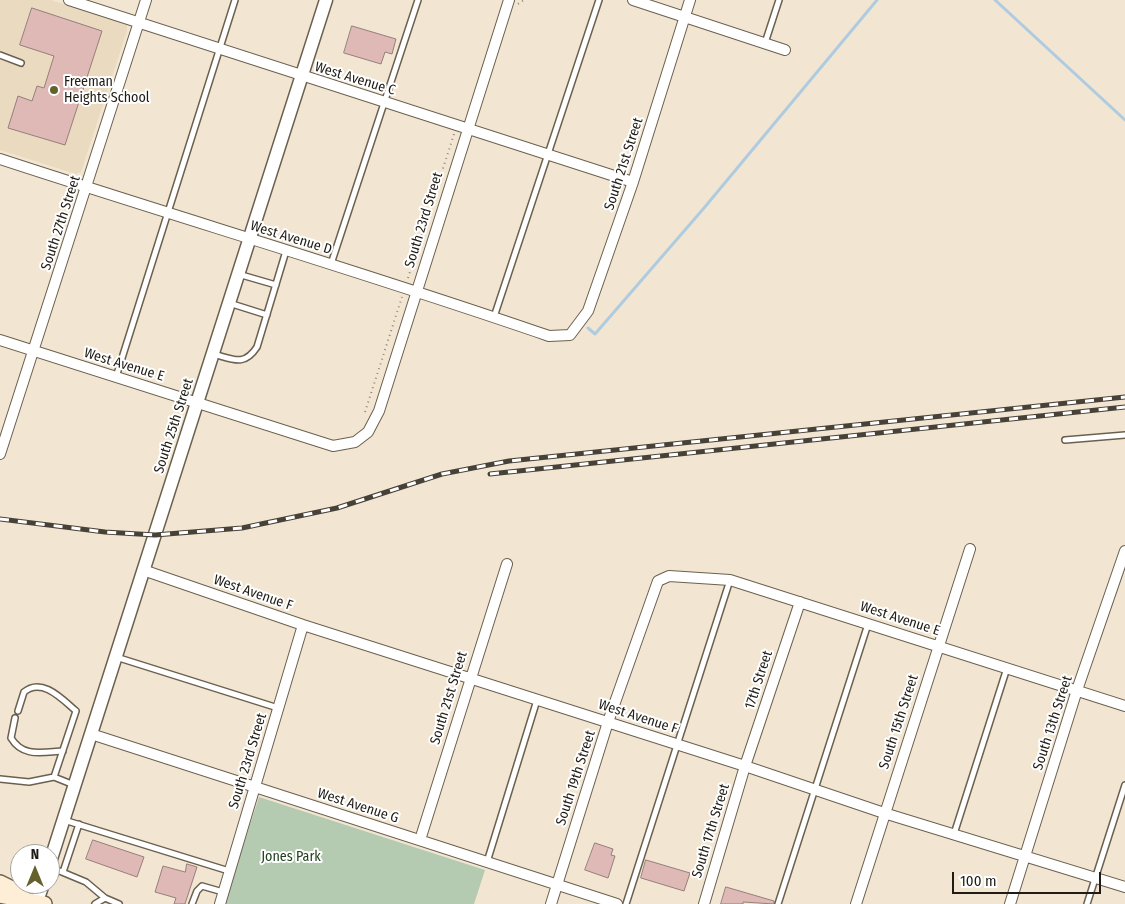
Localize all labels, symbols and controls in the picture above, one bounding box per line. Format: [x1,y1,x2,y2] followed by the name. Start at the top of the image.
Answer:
[313,59,397,99] street label: West Avenue C
[64,74,149,106] place label: Freeman Heights School
[48,84,60,96] marker: Freeman Heights School
[601,116,647,212] street label: South 21st Street
[401,170,447,270] street label: South 23rd Street
[38,174,84,272] street label: South 27th Street
[248,218,334,258] street label: West Avenue D
[82,345,166,385] street label: West Avenue E
[151,376,197,476] street label: South 25th Street
[211,572,295,614] street label: West Avenue F
[858,598,942,640] street label: West Avenue E
[742,648,776,712] street label: 17th Street
[427,649,471,747] street label: South 21st Street
[876,673,922,771] street label: South 15th Street
[1030,674,1076,772] street label: South 13th Street
[596,696,680,738] street label: West Avenue F
[225,711,271,811] street label: South 23rd Street
[553,728,599,828] street label: South 19th Street
[689,782,733,880] street label: South 17th Street
[315,785,401,827] street label: West Avenue G
[10,844,60,894] north arrow
[31,846,39,863] text: N
[261,849,321,865] park label: Jones Park
[955,862,1104,894] scale bar
[960,872,997,890] text: 100 m

